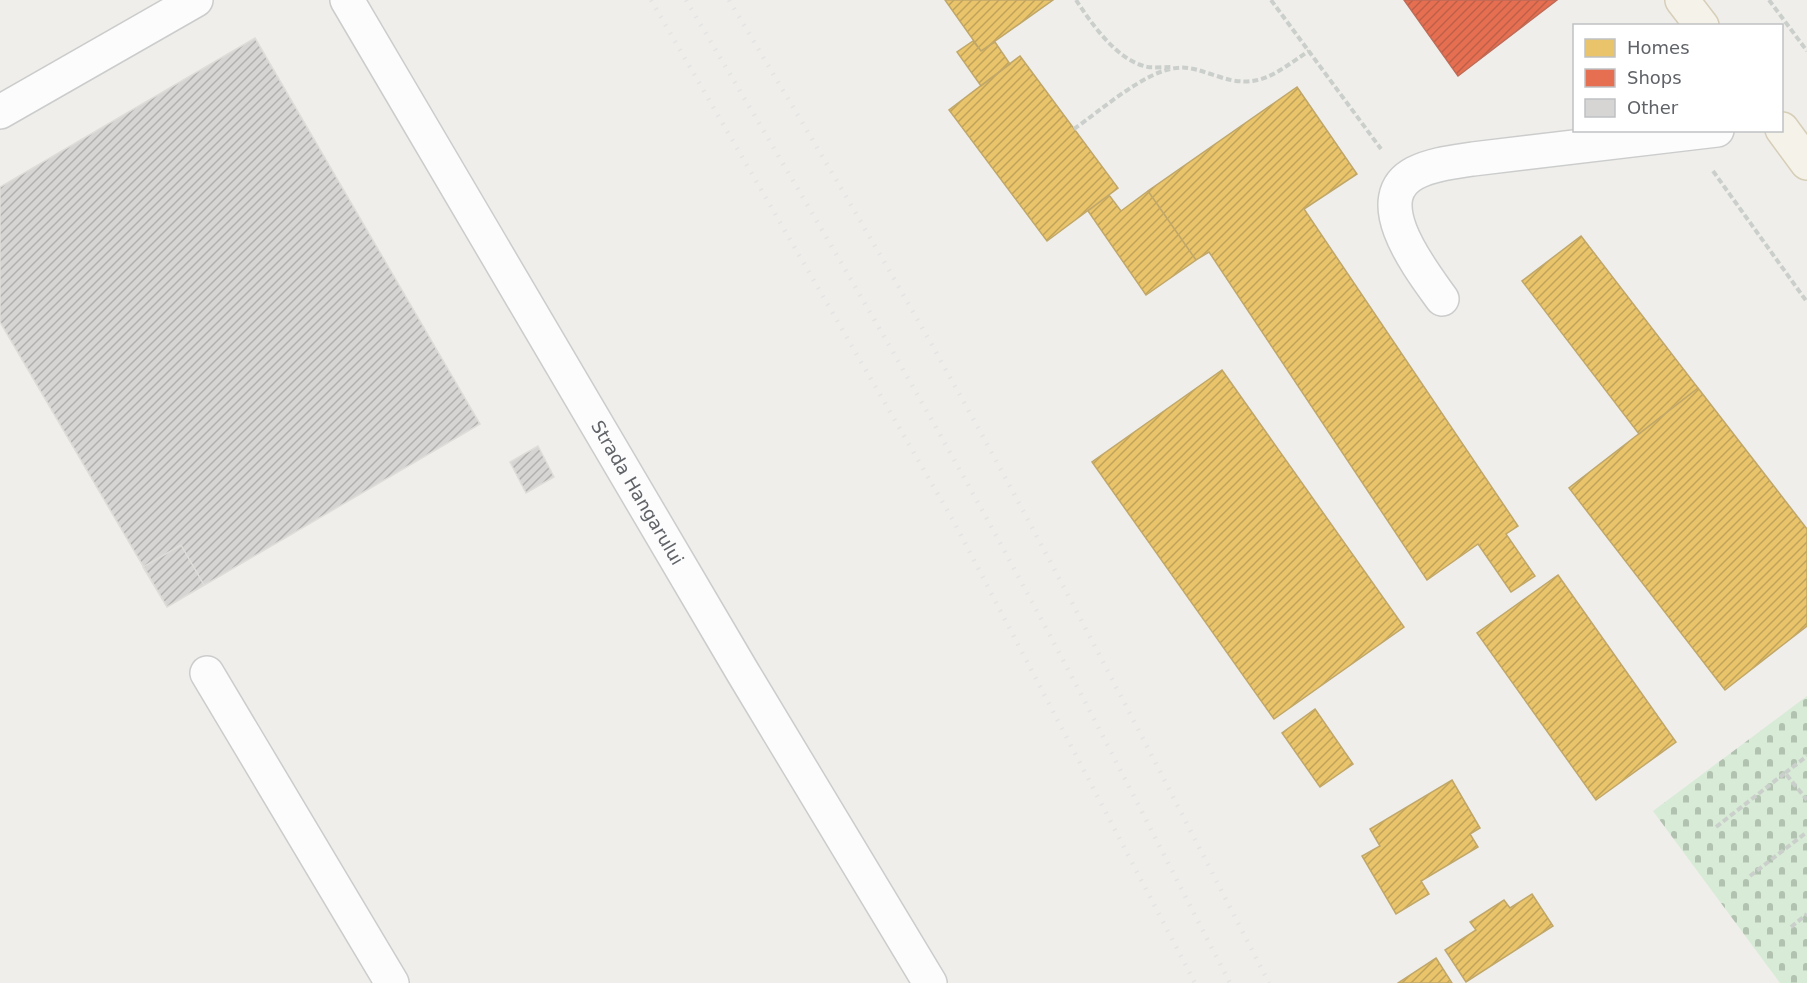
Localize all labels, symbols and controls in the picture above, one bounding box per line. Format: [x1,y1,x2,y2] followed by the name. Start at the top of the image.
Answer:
[1573,24,1783,132] legend
[1627,37,1690,58] text: Homes
[1627,67,1682,88] text: Shops
[1627,97,1679,118] text: Other
[587,417,688,569] street label: Strada Hangarului

